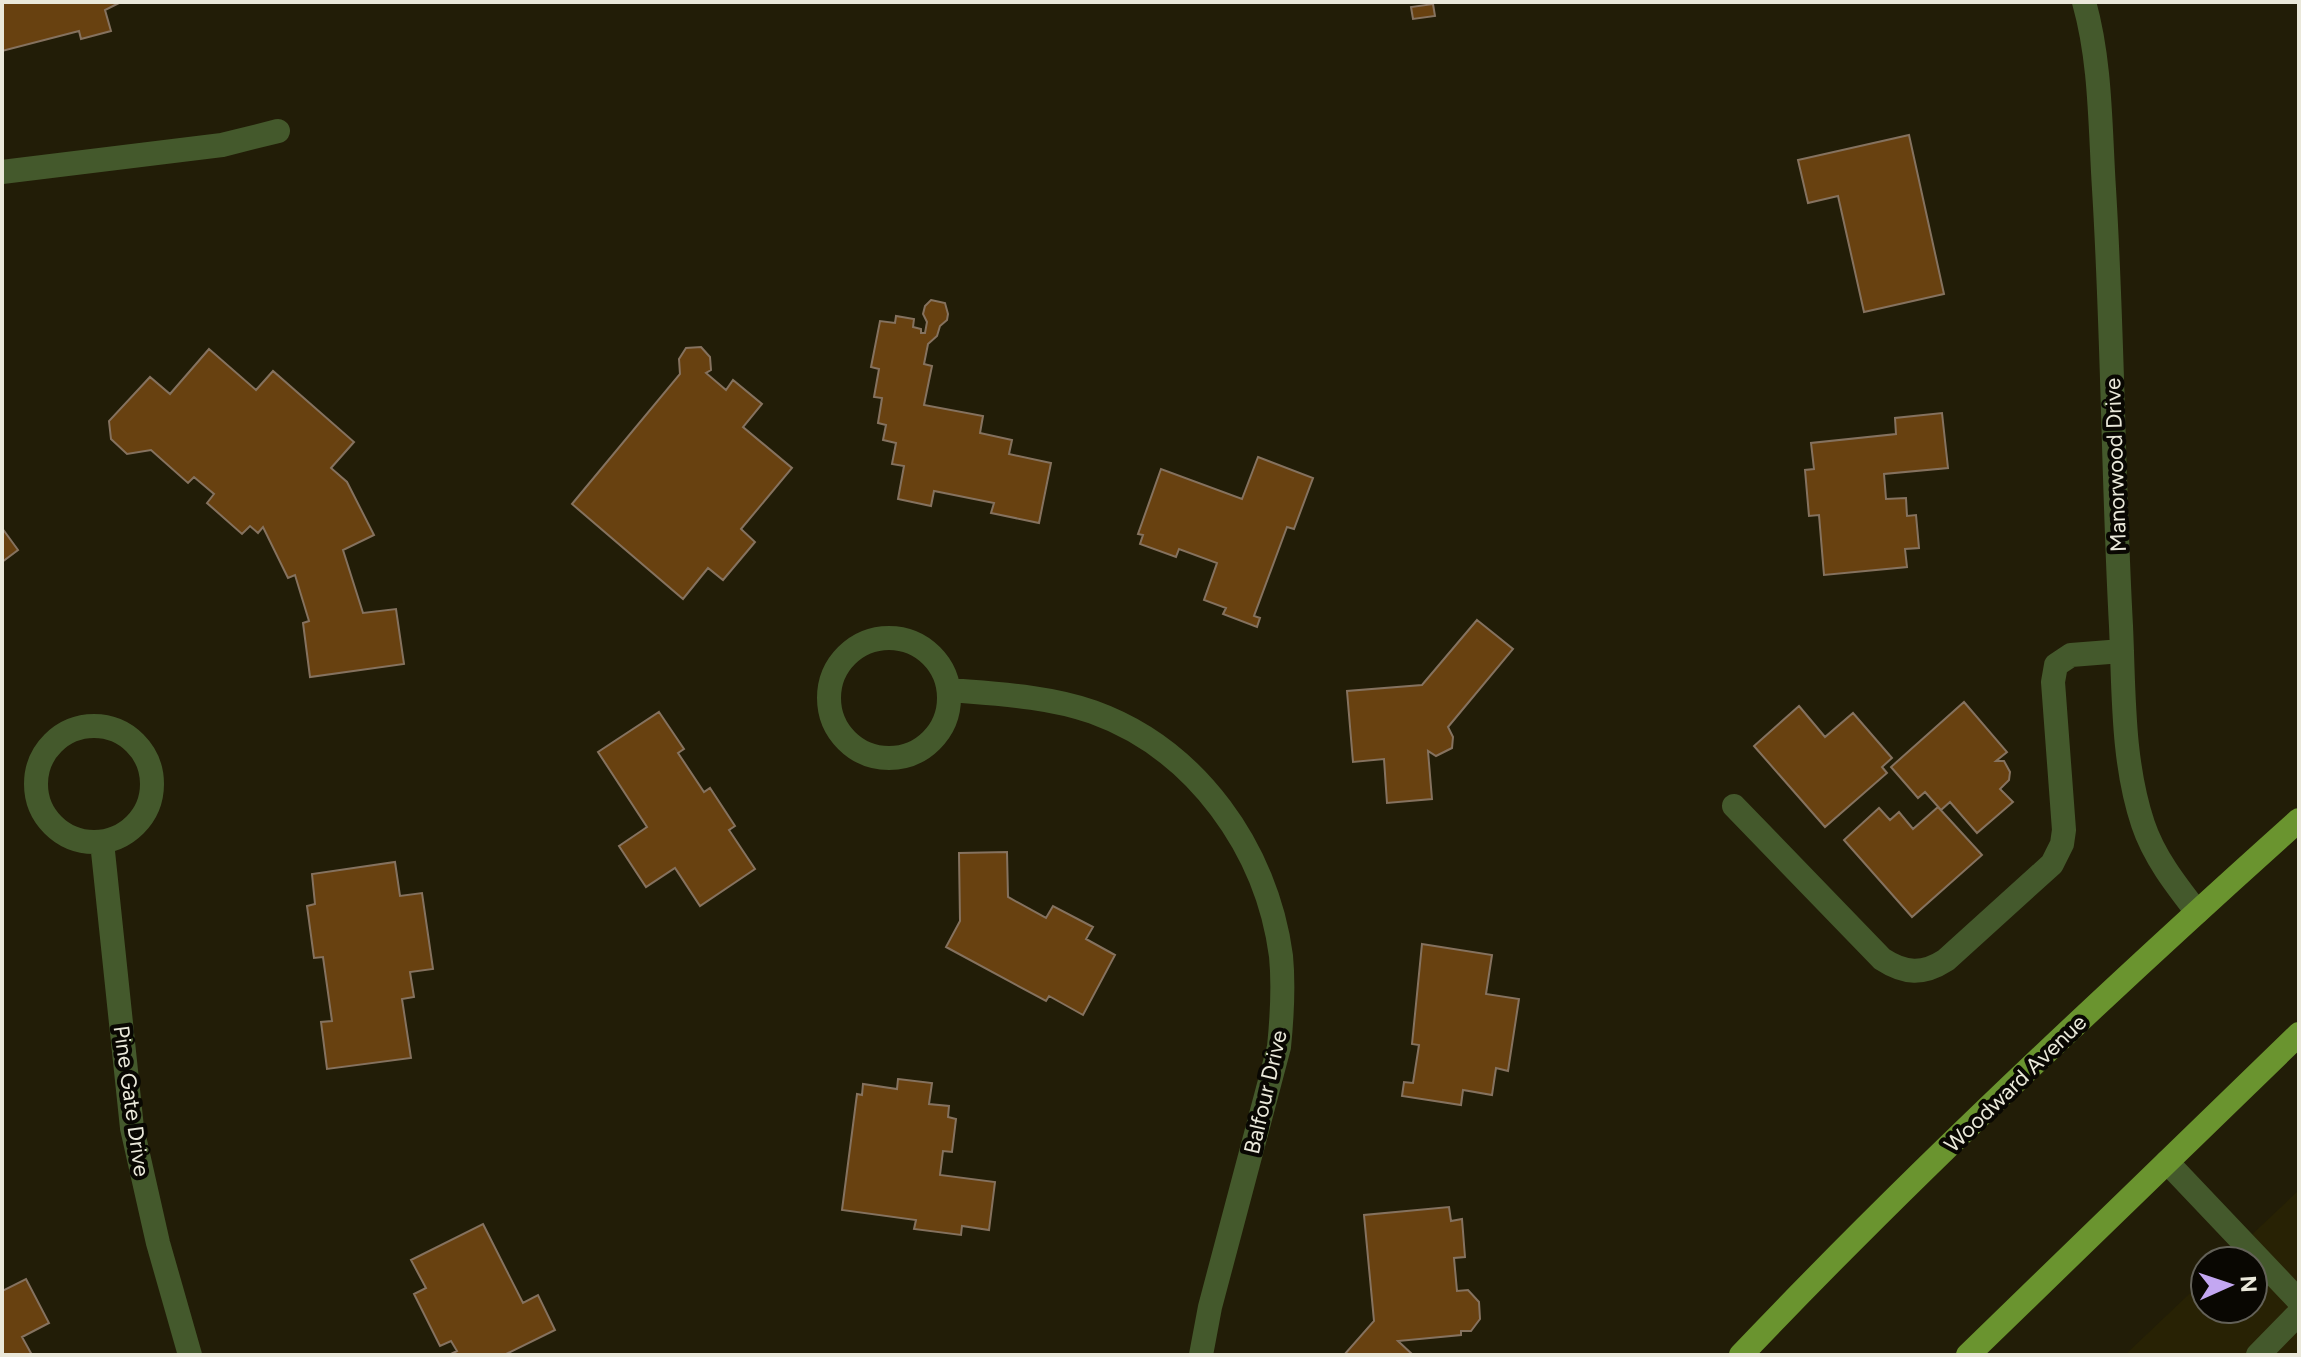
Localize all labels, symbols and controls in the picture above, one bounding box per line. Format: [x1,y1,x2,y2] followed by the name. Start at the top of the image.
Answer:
[2099,378,2132,552] street label: Manorwood Drive
[1939,1009,2092,1158] street label: Woodward Avenue
[108,1024,155,1178] street label: Pine Gate Drive
[1238,1028,1293,1157] street label: Balfour Drive
[2189,1245,2269,1325] north arrow
[2235,1275,2262,1293] text: N

